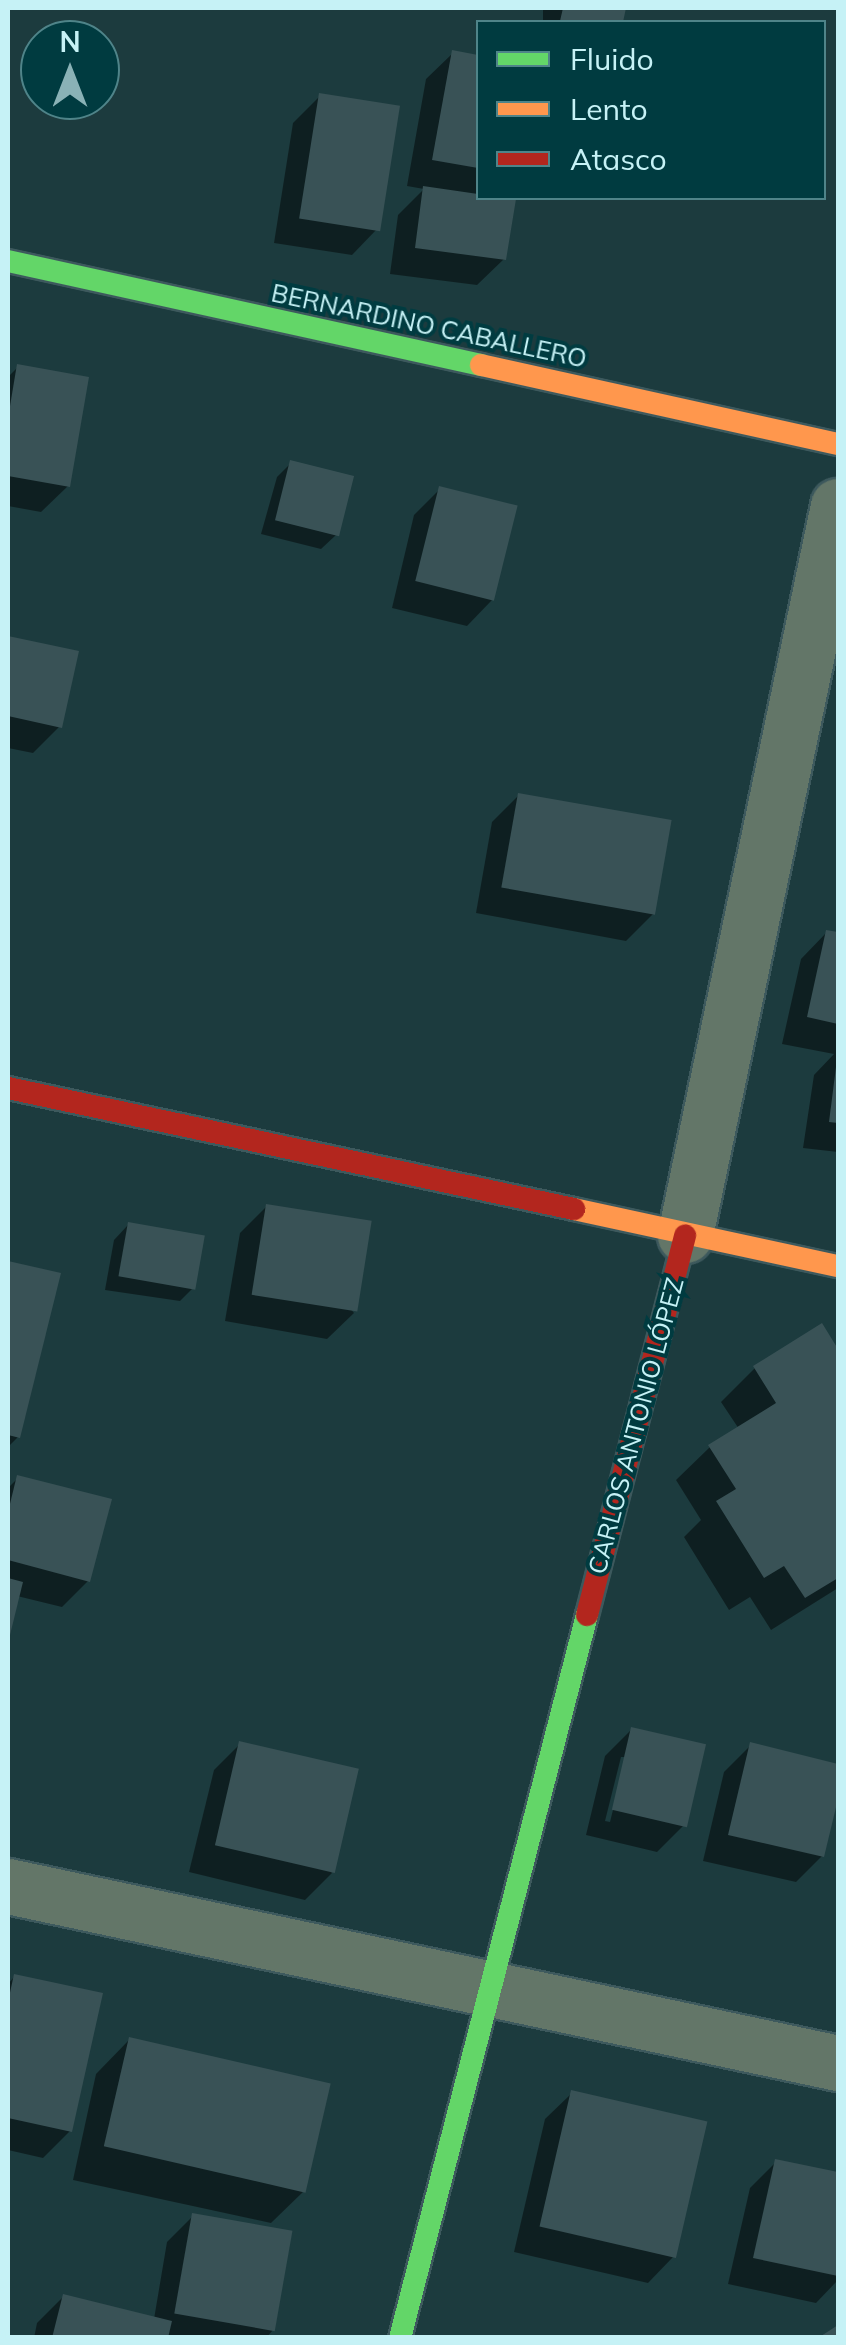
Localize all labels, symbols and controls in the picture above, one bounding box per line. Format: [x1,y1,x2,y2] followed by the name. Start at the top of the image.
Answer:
[20,20,120,120] north arrow
[476,20,826,200] legend
[59,24,81,59] text: N
[570,40,654,78] text: Fluido
[570,90,648,128] text: Lento
[570,140,667,178] text: Atasco
[269,278,589,374] street label: BERNARDINO CABALLERO
[582,1274,690,1578] street label: CARLOS ANTONIO LÓPEZ

